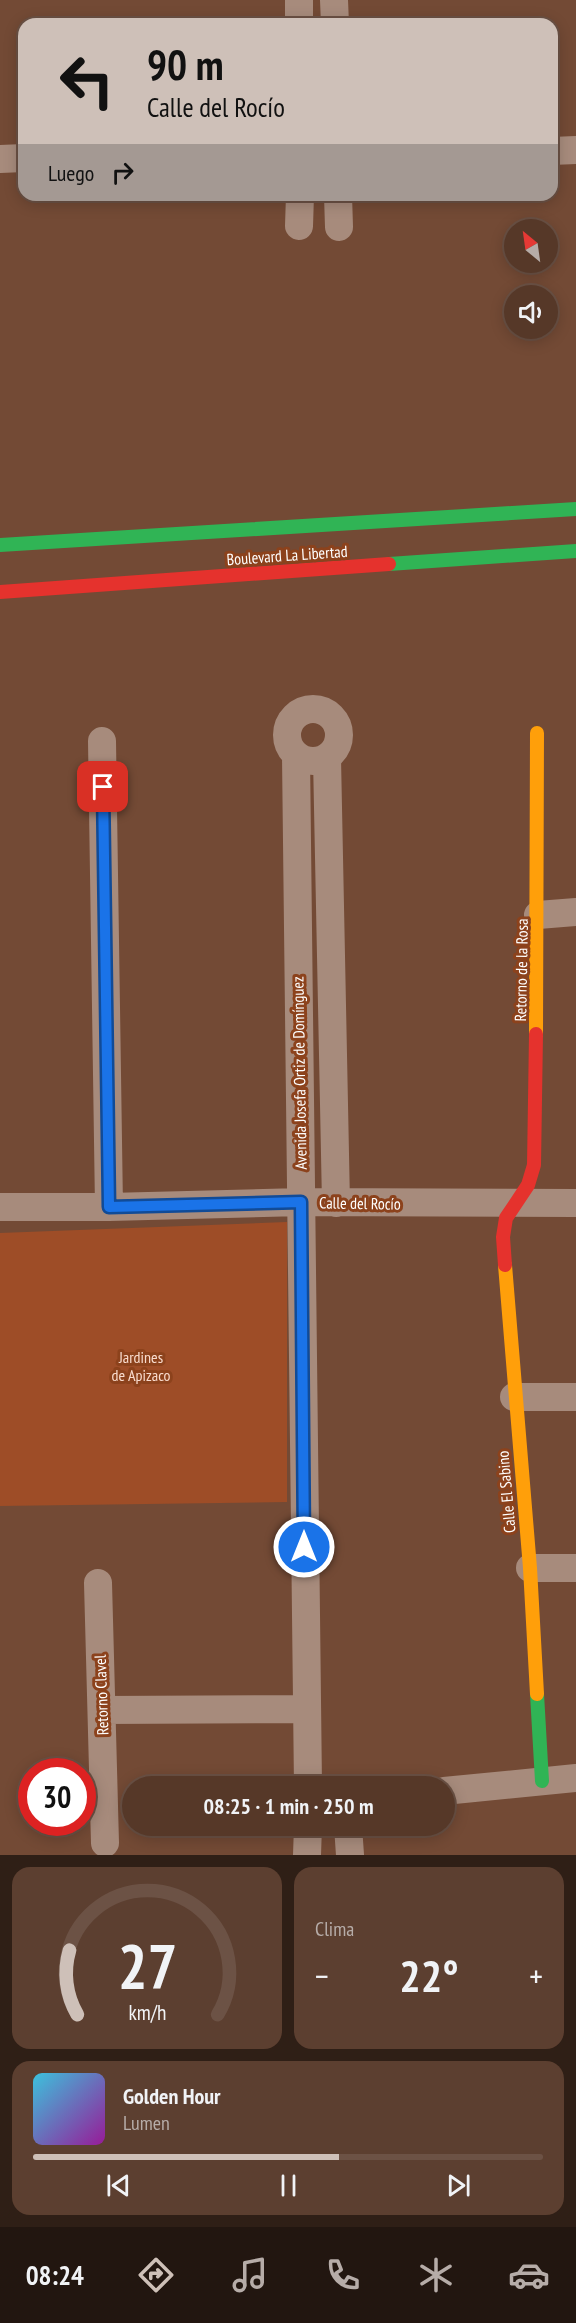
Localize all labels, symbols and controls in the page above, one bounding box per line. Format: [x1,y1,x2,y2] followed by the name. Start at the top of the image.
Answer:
[147,37,224,92] text: 90 m
[48,42,126,120] icon: left
[147,90,285,124] text: Calle del Rocío
[106,156,139,189] icon: right
[48,159,94,187] text: Luego
[504,219,558,273] north arrow
[504,219,558,339] map controls
[504,285,558,339] button: sound
[226,541,348,569] street label: Boulevard La Libertad
[77,761,128,812] pin
[86,770,119,803] icon: arrive
[510,918,532,1022] street label: Retorno de la Rosa
[287,976,311,1170] street label: Avenida Josefa Ortiz de Domínguez
[319,1192,401,1214] street label: Calle del Rocío
[112,1347,171,1385] park label: Jardines de Apizaco
[492,1450,520,1534] street label: Calle El Sabino
[272,1515,336,1579] position arrow
[90,1654,112,1736] street label: Retorno Clavel
[18,1758,96,1836] speed limit sign: 30
[203,1792,374,1820] text: 08:25 · 1 min · 250 m
[315,1916,354,1942] text: Clima
[117,1925,177,2006] text: 27
[399,1946,459,2004] text: 22°
[315,1954,329,1997] text: −
[529,1954,543,1997] text: +
[128,1998,166,2026] text: km/h
[123,2082,221,2110] text: Golden Hour
[123,2110,170,2136] text: Lumen
[102,2169,135,2202] icon: previous
[272,2169,305,2202] icon: pause
[442,2169,475,2202] icon: next
[135,2254,177,2296] icon: directions
[229,2254,271,2296] icon: music
[322,2254,364,2296] icon: phone
[415,2254,457,2296] icon: climate
[508,2254,550,2296] icon: car
[26,2258,84,2292] text: 08:24

